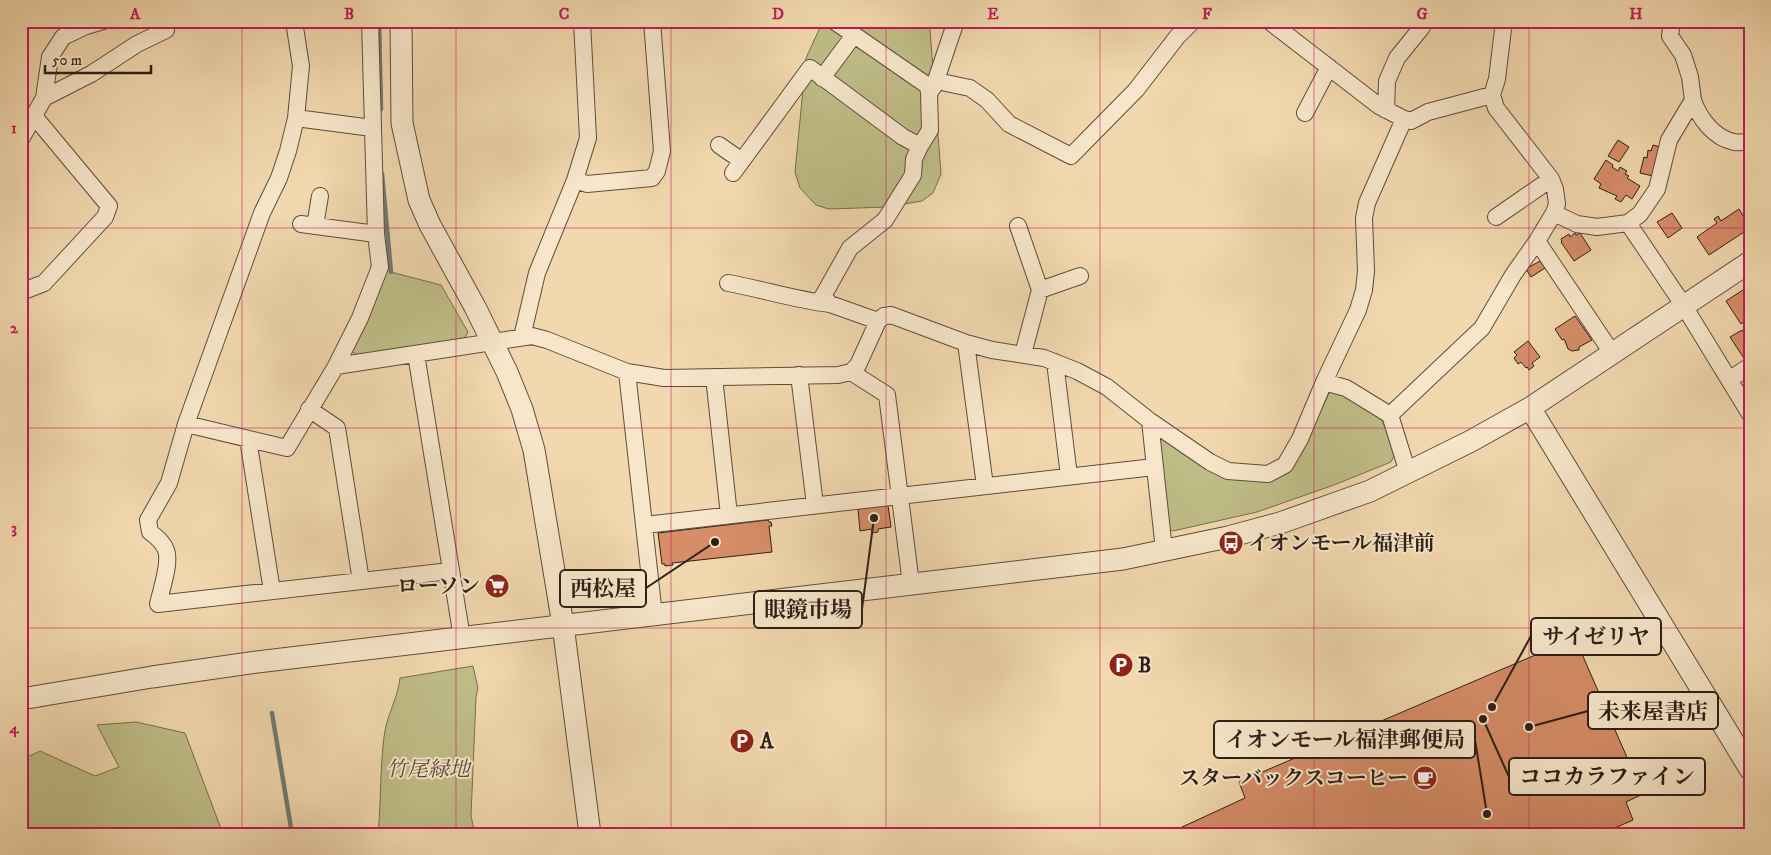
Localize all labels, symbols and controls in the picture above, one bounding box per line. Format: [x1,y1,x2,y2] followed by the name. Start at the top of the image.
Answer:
[129,4,141,24] text: A
[344,4,354,24] text: B
[559,4,569,24] text: C
[772,4,784,24] text: D
[987,4,999,24] text: E
[1202,4,1212,24] text: F
[1416,4,1428,24] text: G
[1629,4,1643,24] text: H
[45,42,151,74] scale bar
[52,51,82,70] text: 50 m
[11,118,17,138] text: 1
[10,318,19,338] text: 2
[11,518,17,538] text: 3
[1218,530,1244,556] bus stop icon: イオンモール福津前
[1248,531,1435,557] place label: イオンモール福津前
[560,570,646,607] callout: 西松屋
[484,573,510,599] supermarket icon: ローソン
[397,574,480,600] place label: ローソン
[570,576,636,603] text: 西松屋
[754,591,862,628] callout: 眼鏡市場
[764,597,852,624] text: 眼鏡市場
[1531,618,1661,655] callout: サイゼリヤ
[1542,624,1650,651] text: サイゼリヤ
[1108,652,1134,678] parking icon: B
[1138,653,1151,679] place label: B
[1588,692,1718,729] callout: 未来屋書店
[1598,699,1708,726] text: 未来屋書店
[8,718,19,738] text: 4
[1214,721,1475,758] callout: イオンモール福津郵便局
[1225,727,1465,754] text: イオンモール福津郵便局
[729,728,755,754] parking icon: A
[759,729,774,755] place label: A
[386,757,472,783] park label: 竹尾緑地
[1509,758,1705,795] callout: ココカラファイン
[1519,764,1695,791] text: ココカラファイン
[1412,765,1438,791] cafe icon: スターバックスコーヒー
[1179,766,1408,792] place label: スターバックスコーヒー

